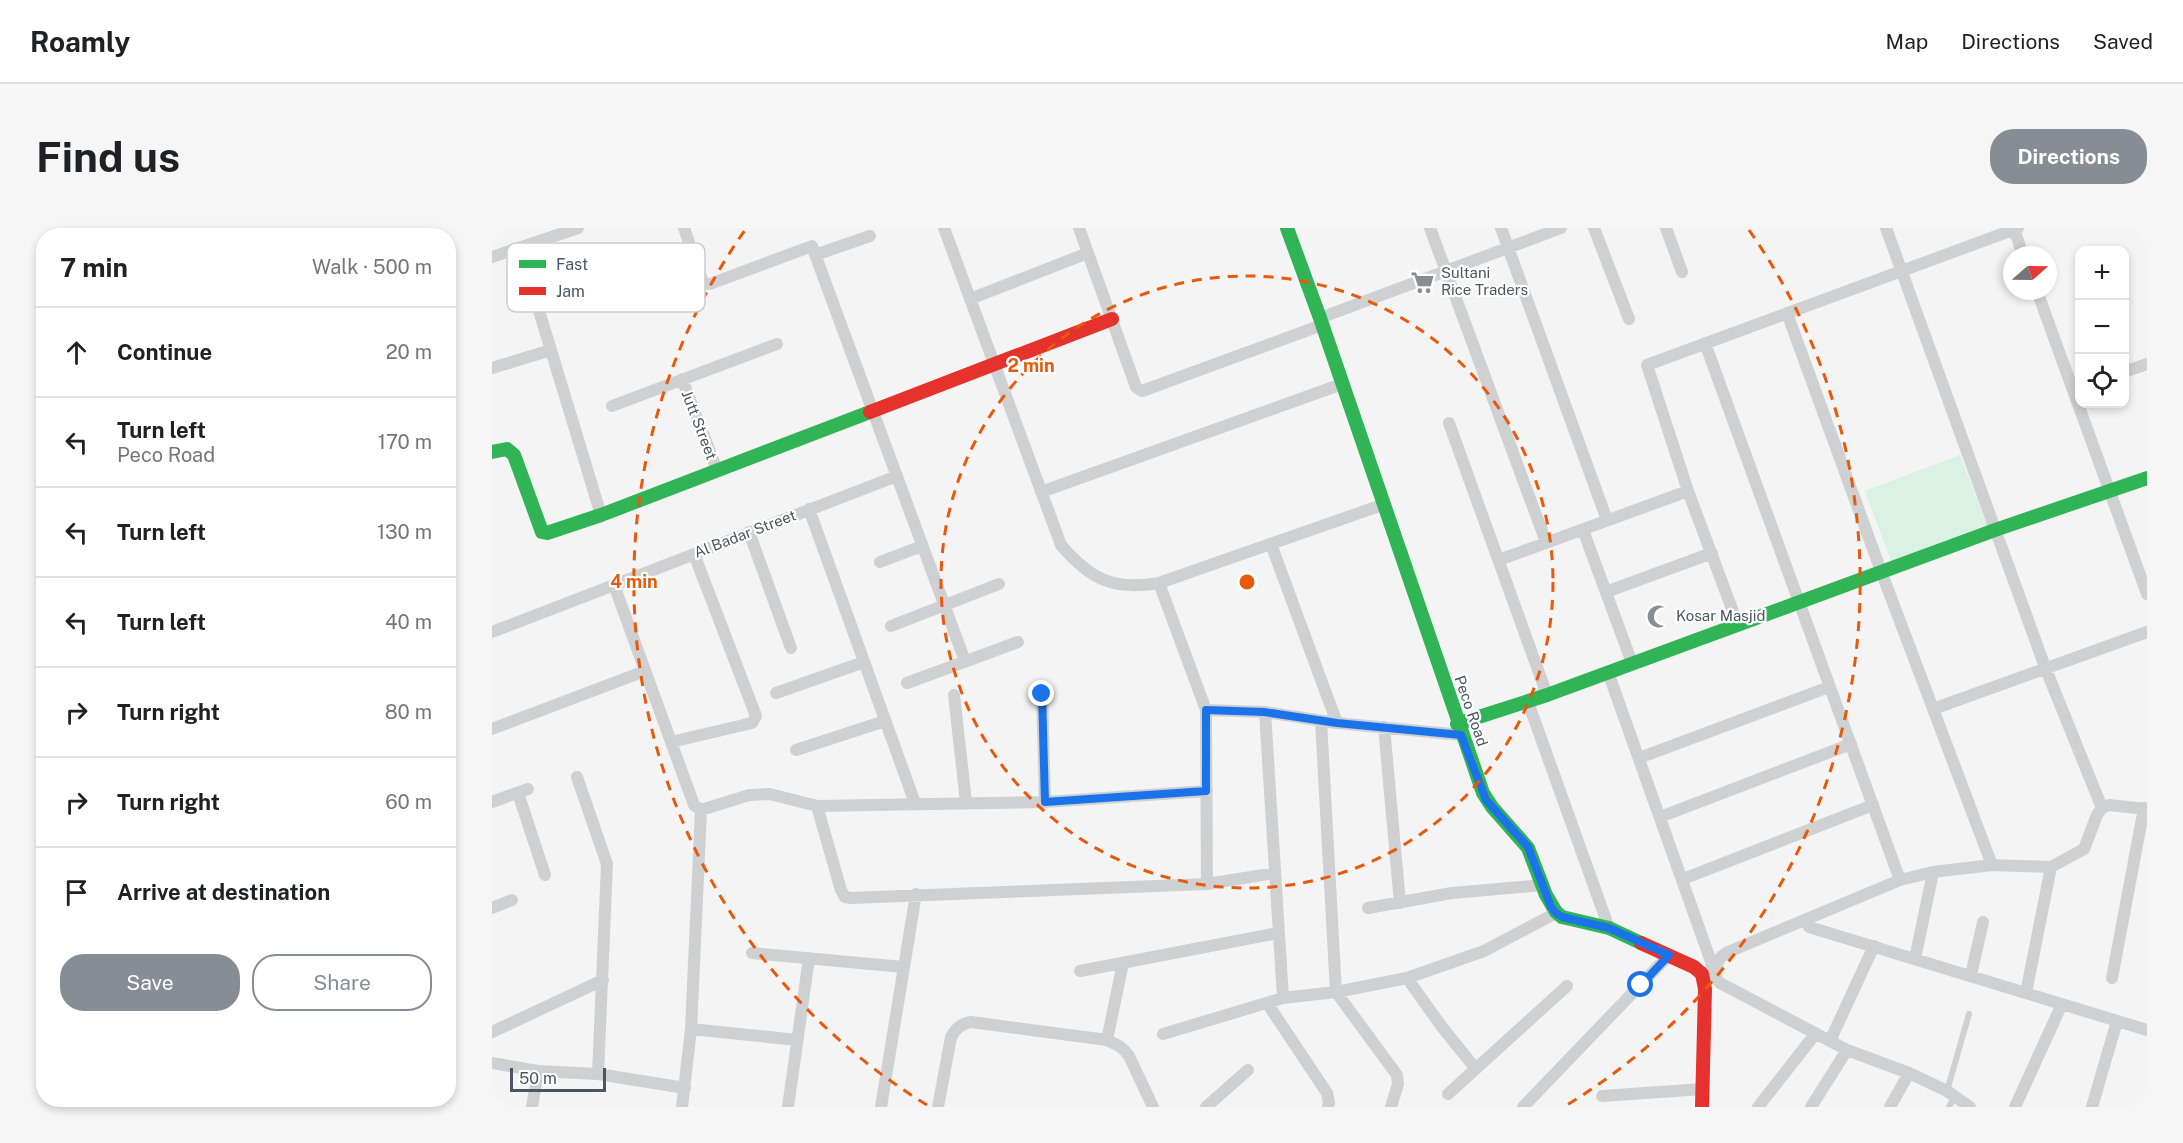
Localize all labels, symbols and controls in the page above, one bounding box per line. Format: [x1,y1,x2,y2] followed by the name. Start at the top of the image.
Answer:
[30,25,130,58] text: Roamly
[1886,29,1928,54] text: Map
[1961,29,2060,54] text: Directions
[2093,29,2153,54] text: Saved
[1990,129,2147,184] button: Directions
[36,132,180,181] text: Find us
[507,243,705,312] legend
[2003,246,2057,300] north arrow
[2075,246,2129,408] map controls
[2075,246,2129,300] button: +
[60,252,128,283] text: 7 min
[312,255,432,279] text: Walk · 500 m
[556,255,588,274] text: Fast
[1441,264,1528,298] place label: Sultani Rice Traders
[1410,269,1436,295] supermarket icon: Sultani Rice Traders
[556,282,585,301] text: Jam
[2075,300,2129,354] button: −
[60,336,93,369] icon: ahead
[117,339,212,365] text: Continue
[386,340,432,364] text: 20 m
[2075,354,2129,408] button: locate
[1007,355,1055,376] text: 2 min
[678,388,721,462] street label: Jutt Street
[117,417,206,443] text: Turn left
[60,426,93,459] icon: left
[378,430,432,454] text: 170 m
[117,443,215,467] text: Peco Road
[691,506,798,561] street label: Al Badar Street
[60,516,93,549] icon: left
[117,519,206,545] text: Turn left
[377,520,432,544] text: 130 m
[610,571,658,592] text: 4 min
[1237,572,1257,592] centre of rings
[1645,603,1671,629] mosque icon: Kosar Masjid
[60,606,93,639] icon: left
[1676,607,1765,624] place label: Kosar Masjid
[117,609,206,635] text: Turn left
[385,610,432,634] text: 40 m
[1451,673,1491,748] street label: Peco Road
[1028,680,1054,706] route end
[60,696,93,729] icon: right
[117,699,220,725] text: Turn right
[385,700,432,724] text: 80 m
[60,786,93,819] icon: right
[117,789,220,815] text: Turn right
[385,790,432,814] text: 60 m
[60,876,93,909] icon: arrive
[117,879,330,905] text: Arrive at destination
[60,954,240,1011] button: Save
[252,954,432,1011] button: Share
[1627,971,1653,997] route start
[510,1065,606,1092] scale bar
[519,1069,557,1088] text: 50 m

